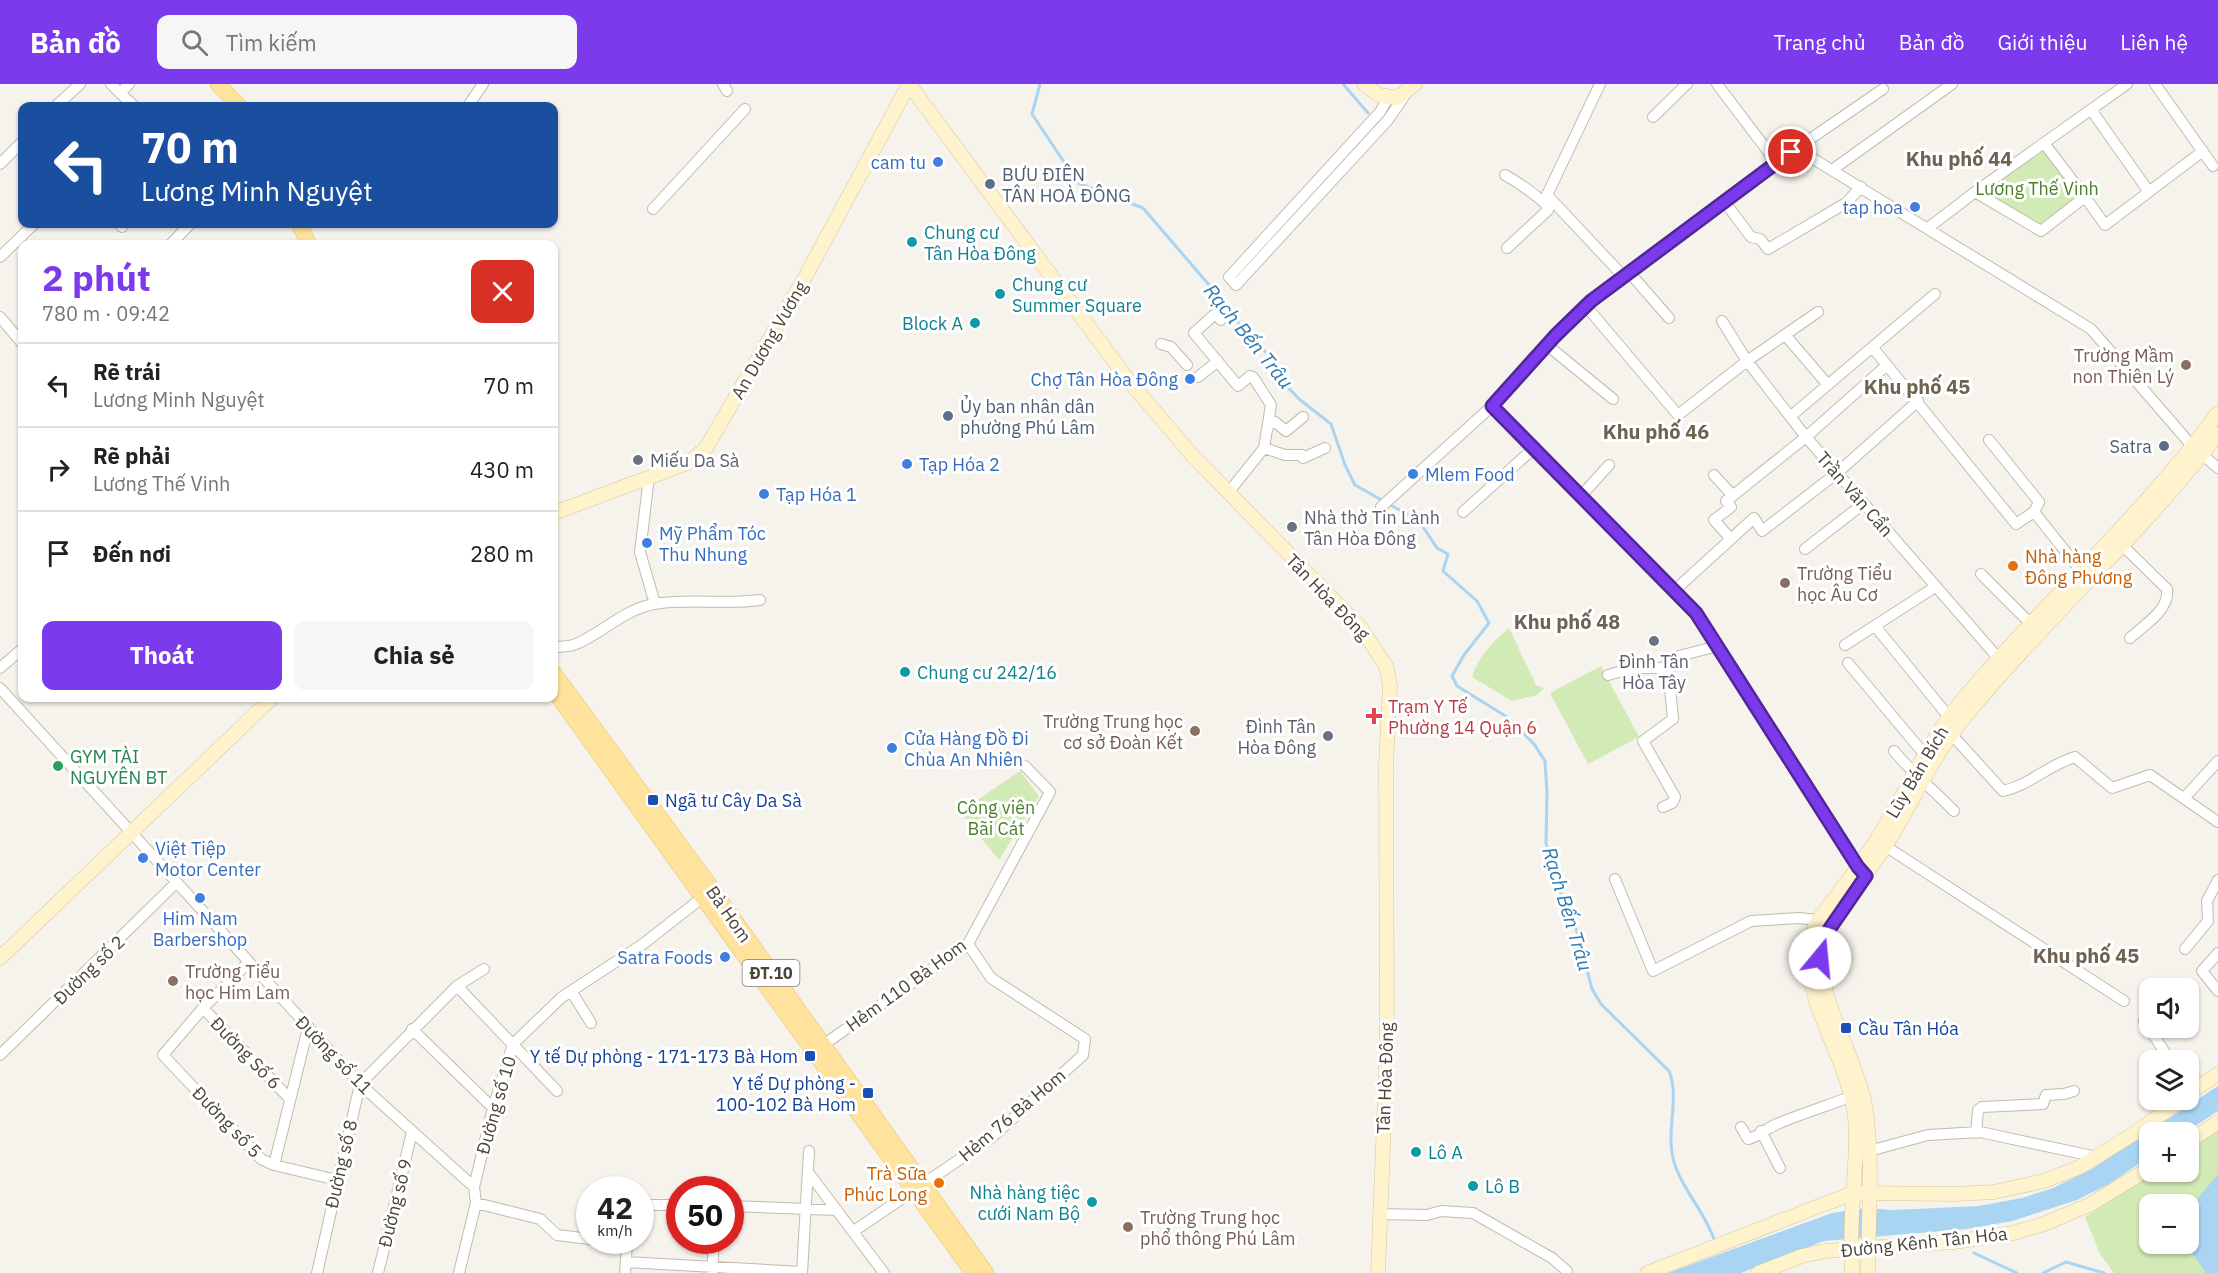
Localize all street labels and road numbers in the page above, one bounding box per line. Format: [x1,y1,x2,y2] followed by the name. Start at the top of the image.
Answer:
[726,276,812,403] street label: An Dương Vương
[1812,447,1898,541] street label: Trần Văn Cẩn
[1281,549,1375,646] street label: Tân Hòa Đông
[1880,722,1954,822] street label: Lũy Bán Bích
[701,881,757,947] street label: Bà Hom
[49,930,129,1010] street label: Đường số 2
[841,934,971,1036] street label: Hẻm 110 Bà Hom
[742,960,800,986] road number: ĐT.10
[291,1011,377,1099] street label: Đường số 11
[206,1012,286,1094] street label: Đường Số 6
[1372,1021,1398,1134] street label: Tân Hòa Đông
[471,1053,521,1157] street label: Đường số 10
[954,1064,1070,1166] street label: Hẻm 76 Bà Hom
[187,1082,267,1162] street label: Đường số 5
[320,1117,362,1211] street label: Đường số 8
[373,1156,417,1250] street label: Đường số 9
[1840,1222,2009,1262] street label: Đường Kênh Tân Hóa

